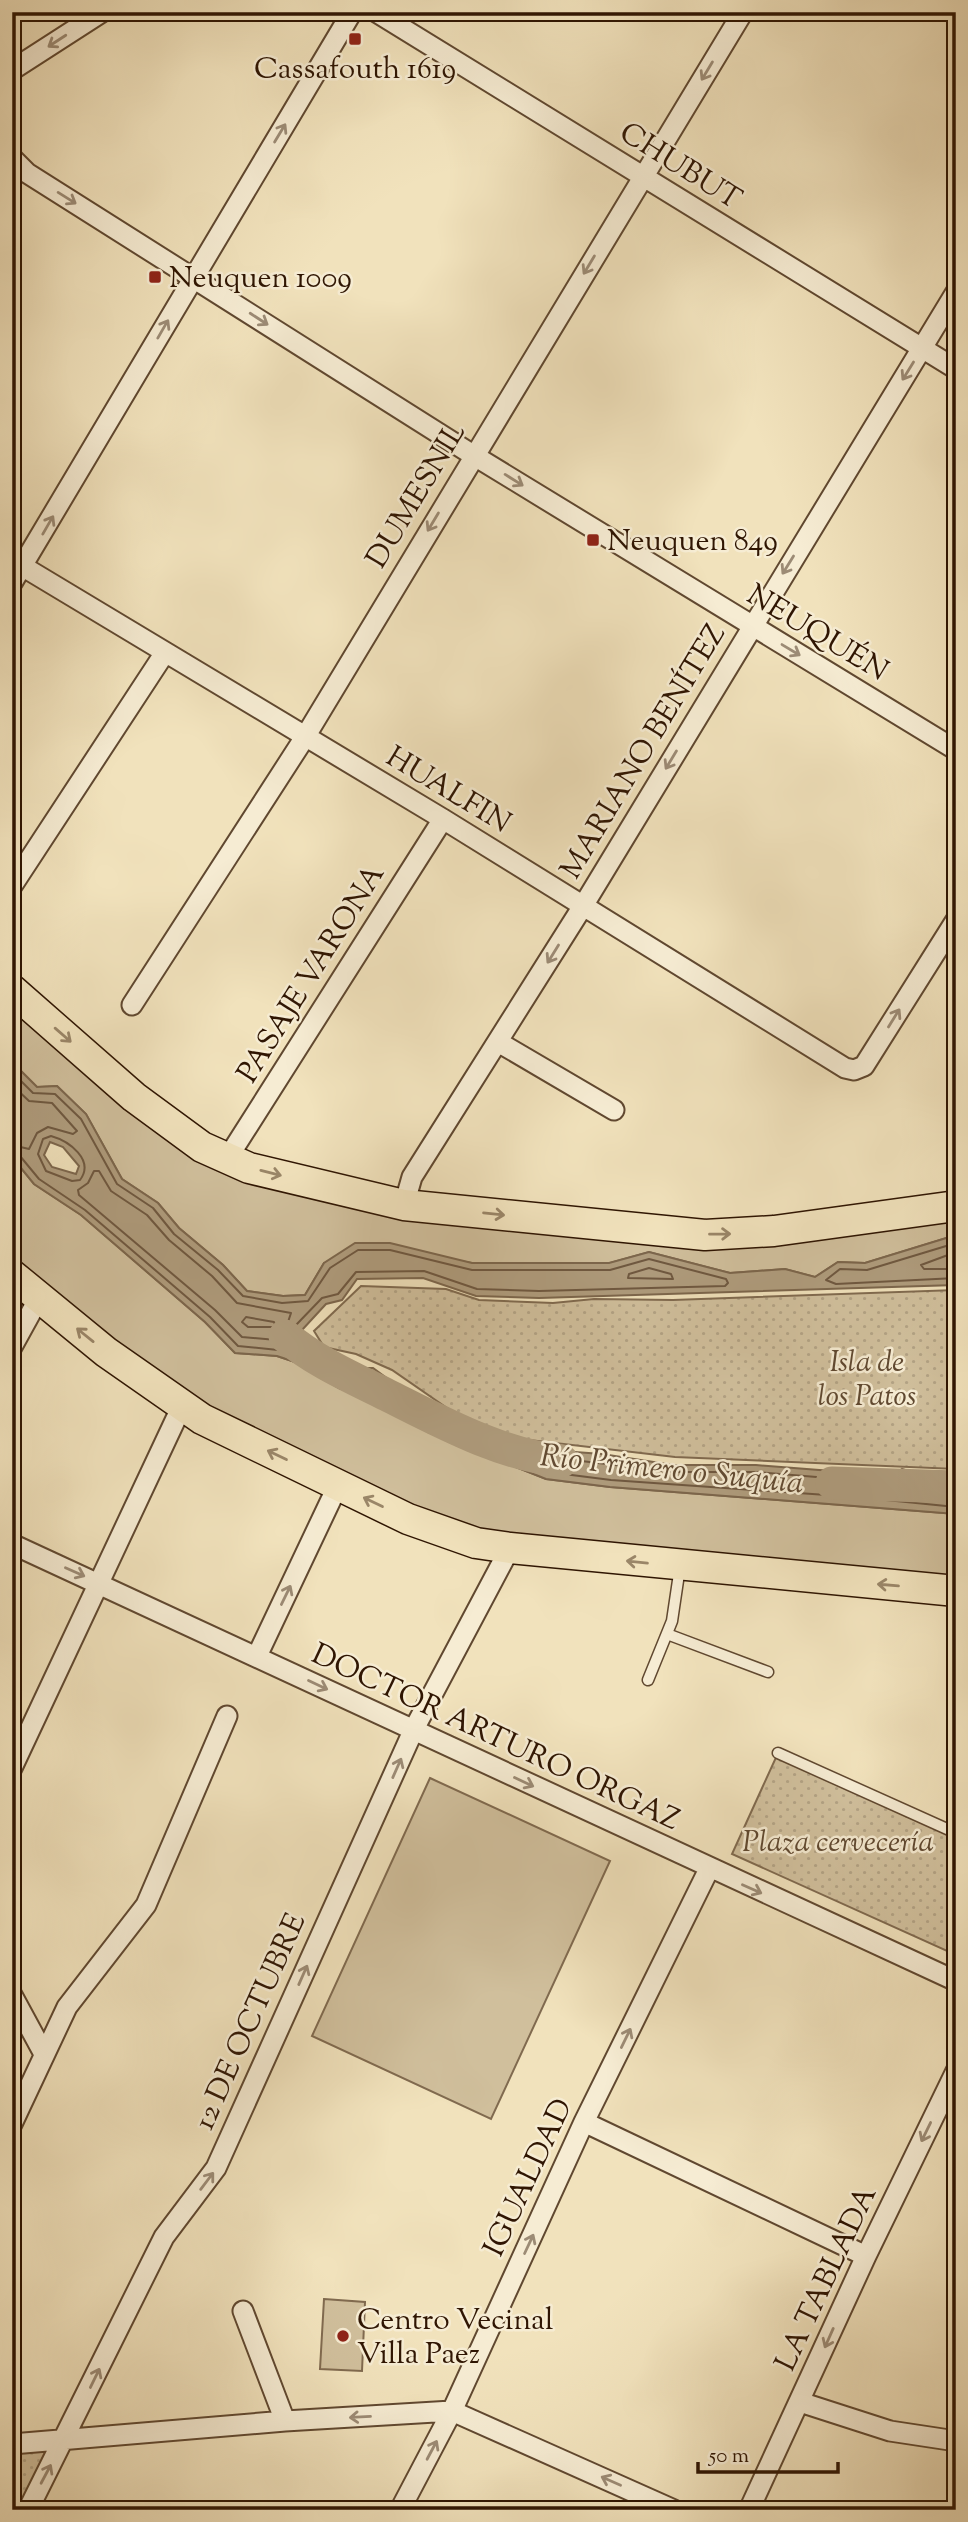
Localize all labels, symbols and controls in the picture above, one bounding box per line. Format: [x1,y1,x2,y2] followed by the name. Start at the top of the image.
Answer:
[347,31,363,47] marker: Cassafouth 1619
[48,34,67,49] one-way arrow
[254,49,456,92] place label: Cassafouth 1619
[700,60,714,80] one-way arrow
[610,113,749,222] street label: CHUBUT
[273,124,287,144] one-way arrow
[56,192,76,206] one-way arrow
[581,254,595,274] one-way arrow
[169,258,352,301] place label: Neuquen 1009
[147,269,163,285] marker: Neuquen 1009
[249,313,269,327] one-way arrow
[156,319,170,339] one-way arrow
[900,361,914,381] one-way arrow
[357,415,478,577] street label: DUMESNIL
[503,474,523,488] one-way arrow
[426,512,440,532] one-way arrow
[41,515,55,535] one-way arrow
[607,521,778,564] place label: Neuquen 849
[585,532,601,548] marker: Neuquen 849
[781,555,796,574] one-way arrow
[738,575,896,693] street label: NEUQUÉN
[551,617,737,888] street label: MARIANO BENÍTEZ
[781,644,801,658] one-way arrow
[377,737,518,845] street label: HUALFIN
[663,749,677,769] one-way arrow
[228,857,397,1092] street label: PASAJE VARONA
[546,944,560,964] one-way arrow
[888,1009,902,1029] one-way arrow
[54,1027,72,1043] one-way arrow
[259,1167,282,1180] one-way arrow
[482,1208,505,1221] one-way arrow
[709,1227,732,1241] one-way arrow
[77,1327,95,1343] one-way arrow
[818,1342,916,1419] park label: Isla de los Patos
[538,1434,806,1508] water label: Río Primero o Suquía
[267,1448,288,1462] one-way arrow
[363,1495,384,1508] one-way arrow
[626,1555,649,1568] one-way arrow
[63,1566,85,1579] one-way arrow
[877,1578,900,1591] one-way arrow
[280,1585,293,1606] one-way arrow
[304,1634,686,1843] street label: DOCTOR ARTURO ORGAZ
[307,1679,329,1692] one-way arrow
[391,1757,404,1778] one-way arrow
[513,1776,534,1789] one-way arrow
[742,1822,934,1865] park label: Plaza cervecería
[741,1883,763,1896] one-way arrow
[184,1907,318,2137] street label: 12 DE OCTUBRE
[297,1965,310,1986] one-way arrow
[619,2028,633,2049] one-way arrow
[474,2092,585,2264] street label: IGUALDAD
[918,2121,932,2142] one-way arrow
[199,2172,214,2190] one-way arrow
[766,2179,889,2379] street label: LA TABLADA
[523,2234,536,2255] one-way arrow
[357,2300,553,2377] place label: Centro Vecinal Villa Paez
[822,2327,835,2348] one-way arrow
[335,2328,351,2344] marker: Centro Vecinal Villa Paez
[89,2368,102,2389] one-way arrow
[349,2411,372,2424] one-way arrow
[698,2431,838,2475] scale bar
[425,2440,439,2460] one-way arrow
[708,2442,749,2472] text: 50 m
[40,2465,54,2485] one-way arrow
[601,2474,622,2487] one-way arrow

